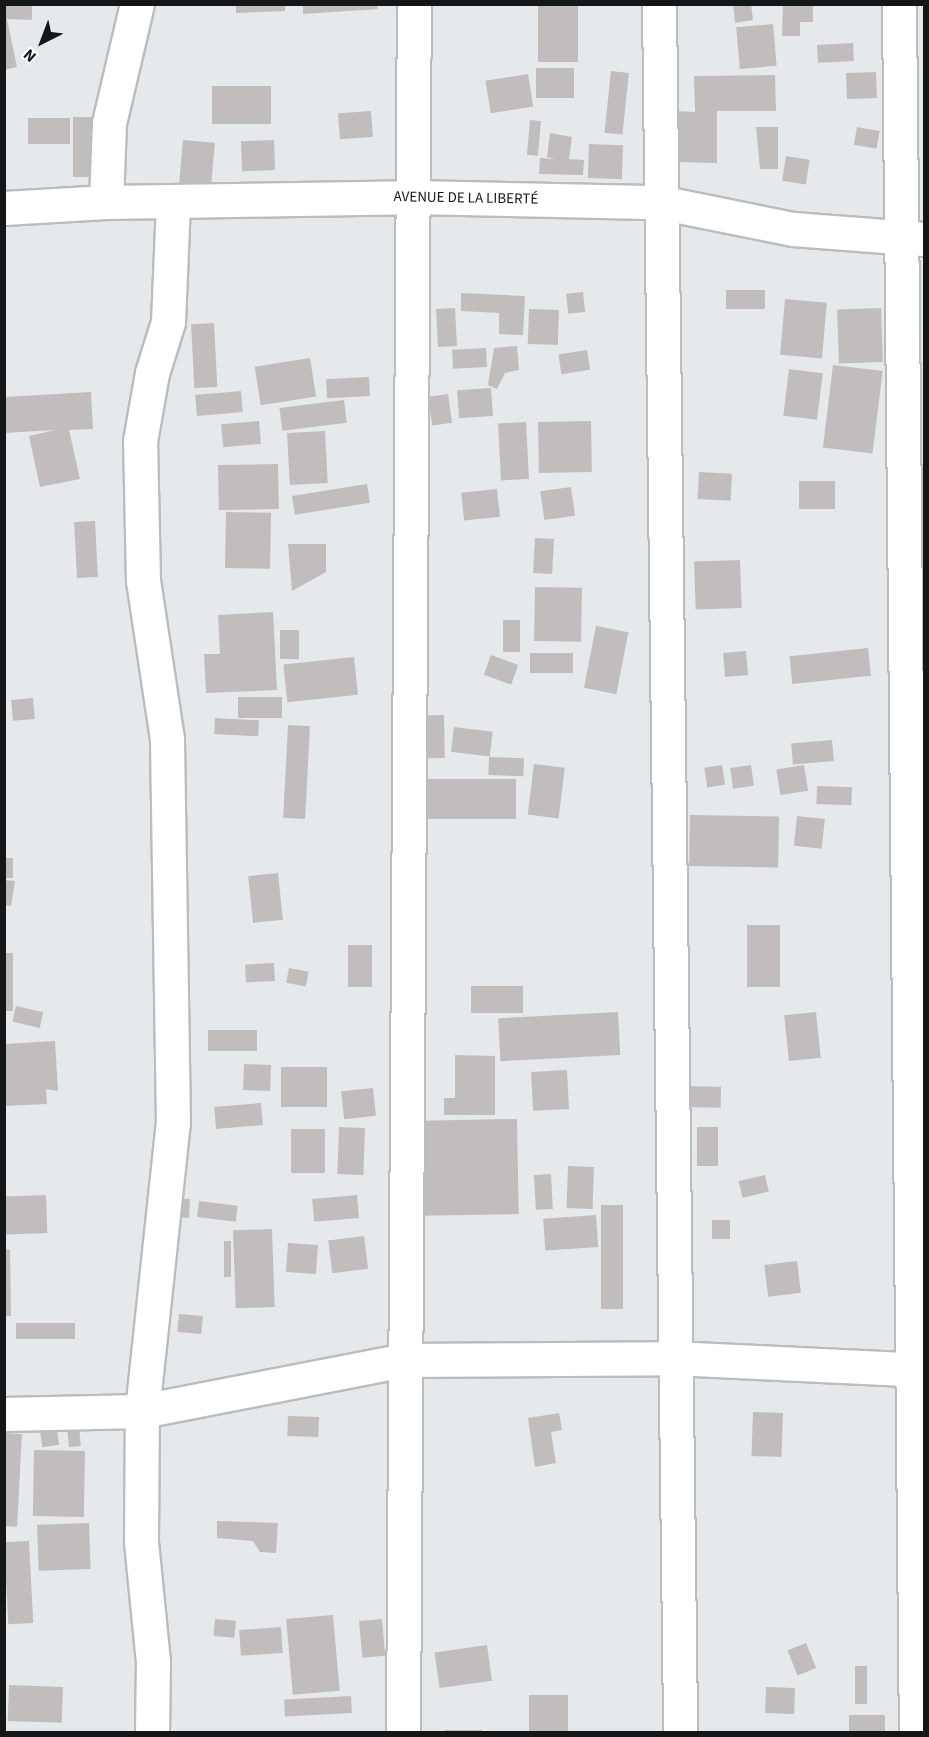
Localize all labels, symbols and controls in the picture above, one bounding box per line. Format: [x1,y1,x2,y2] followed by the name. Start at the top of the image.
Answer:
[12,12,72,72] north arrow
[19,44,41,67] text: N
[394,188,538,208] street label: AVENUE DE LA LIBERTÉ

